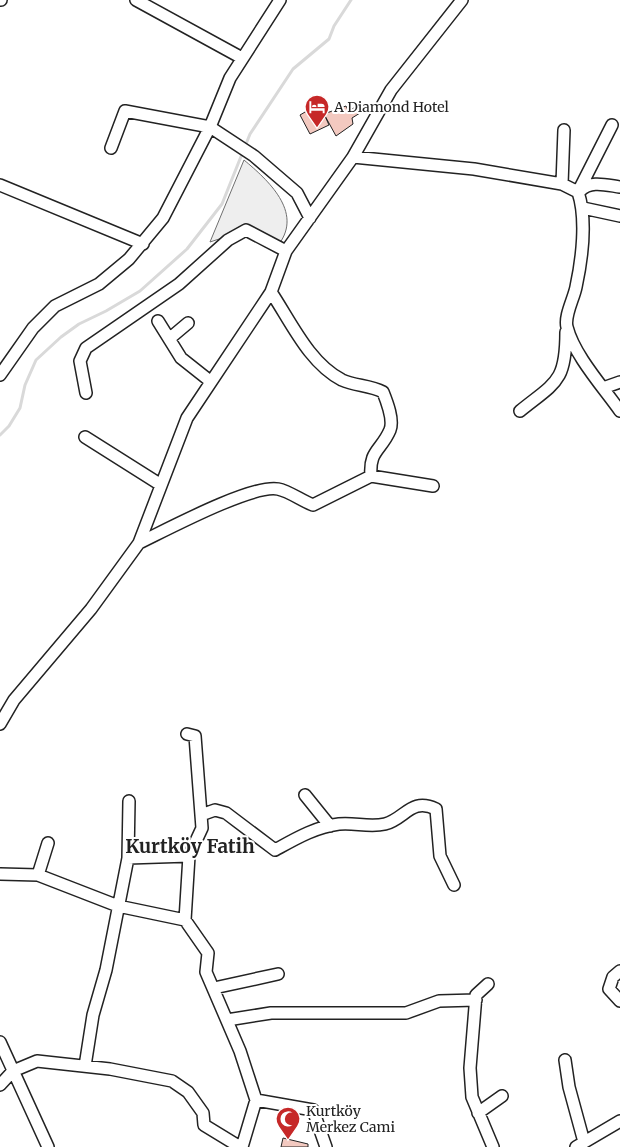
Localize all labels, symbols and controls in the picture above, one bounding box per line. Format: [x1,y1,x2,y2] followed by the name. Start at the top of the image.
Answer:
[304,94,330,128] hotel icon: A Diamond Hotel
[333,98,449,116] place label: A Diamond Hotel
[125,834,255,858] district label: Kurtköy Fatih
[306,1102,395,1136] place label: Kurtköy Merkez Cami
[275,1106,301,1140] mosque icon: Kurtköy Merkez Cami

